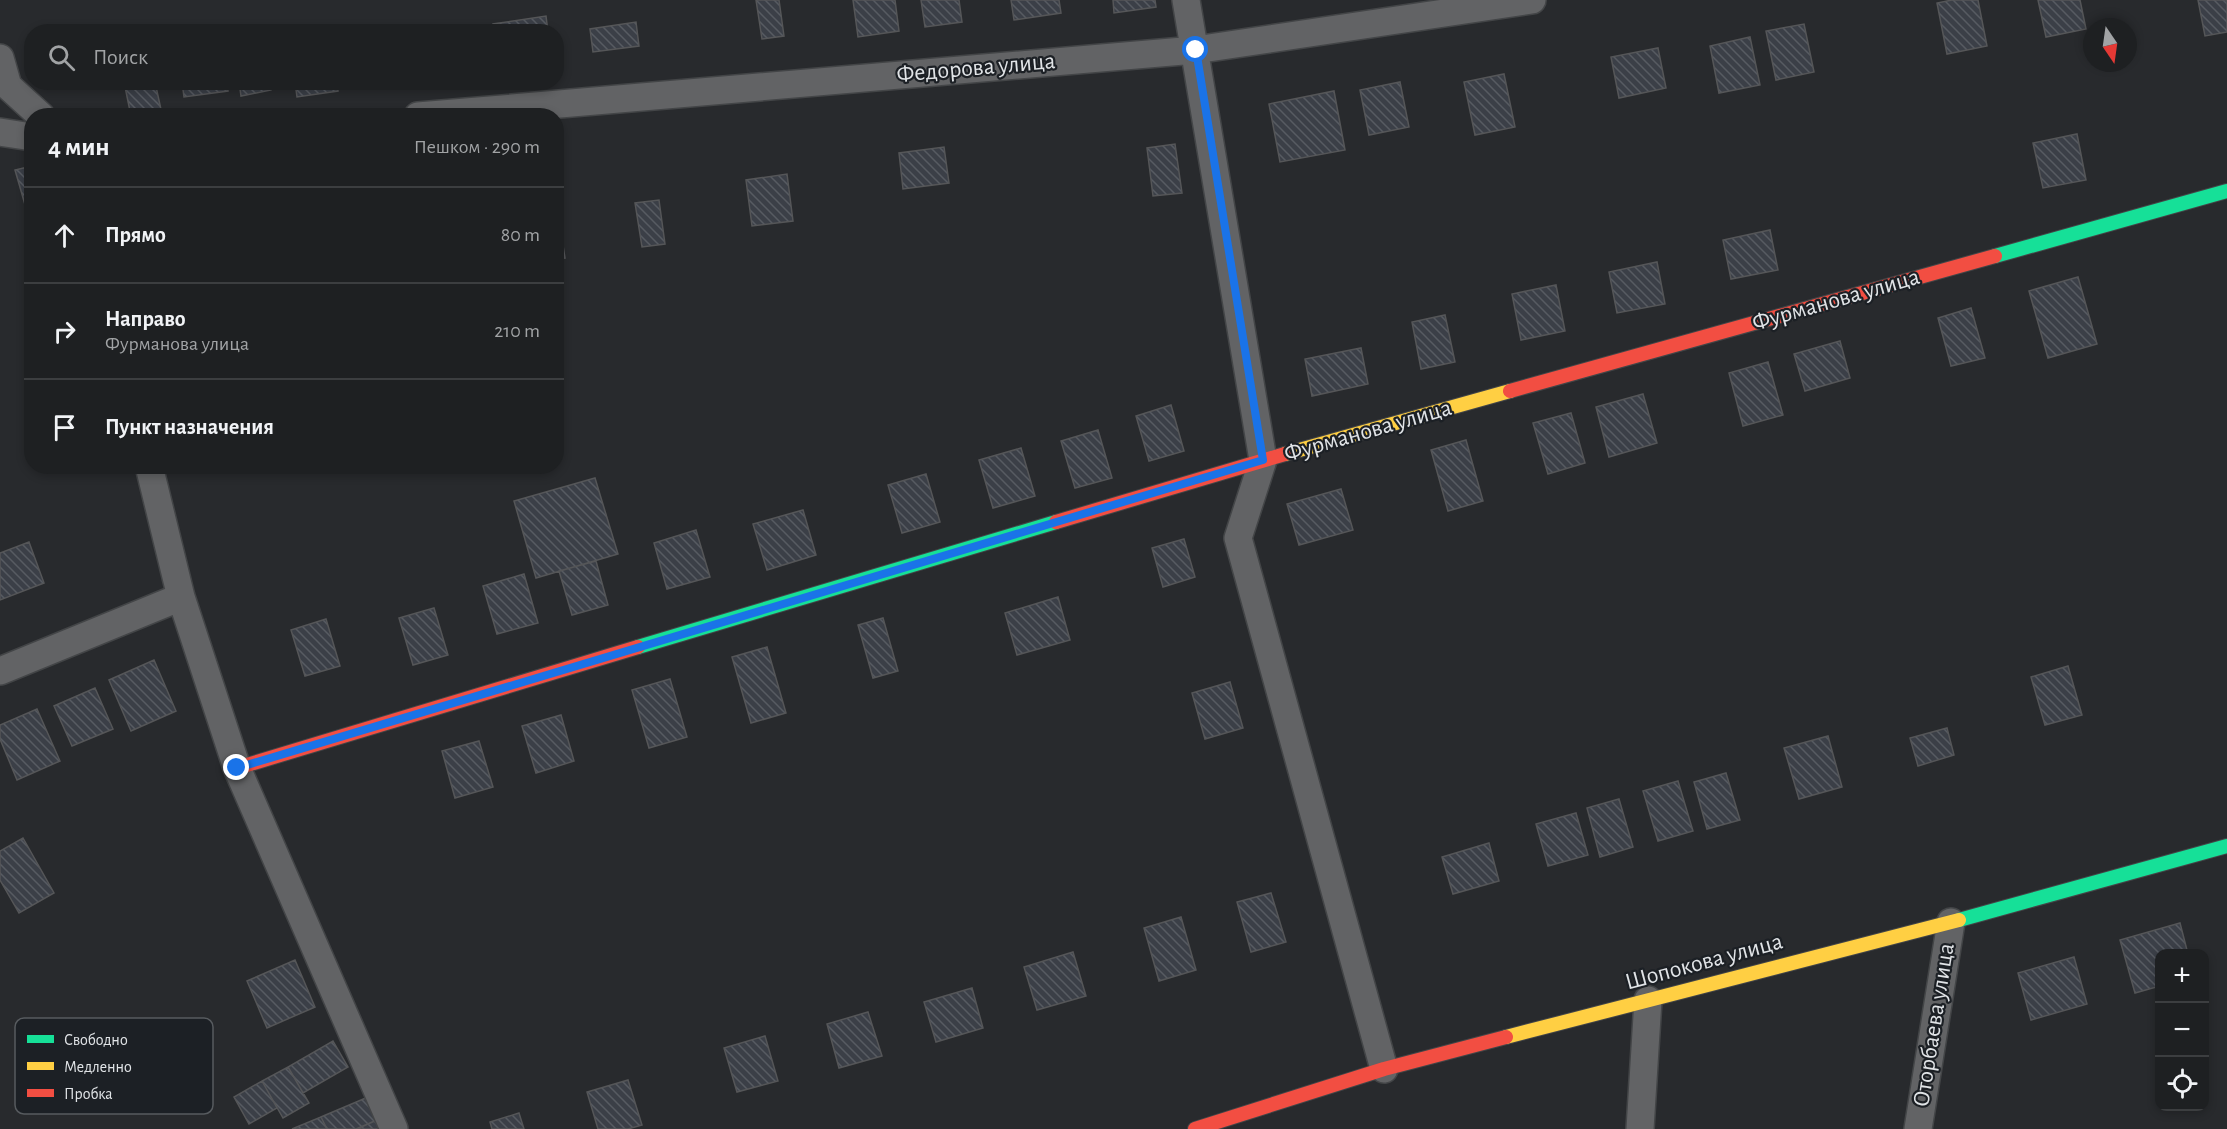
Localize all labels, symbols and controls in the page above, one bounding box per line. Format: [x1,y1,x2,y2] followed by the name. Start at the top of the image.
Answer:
[2083,18,2137,72] north arrow
[24,24,564,90] search box
[1182,36,1208,62] route start
[45,41,78,74] icon: search
[93,46,148,68] text: Поиск
[896,49,1056,87] street label: Федорова улица
[48,134,110,160] text: 4 мин
[414,137,540,157] text: Пешком · 290 m
[48,219,81,252] icon: ahead
[105,224,166,246] text: Прямо
[501,225,540,245] text: 80 m
[1750,265,1922,335] street label: Фурманова улица
[105,308,186,330] text: Направо
[48,315,81,348] icon: right
[494,321,540,341] text: 210 m
[105,334,249,354] text: Фурманова улица
[1282,396,1454,466] street label: Фурманова улица
[48,411,81,444] icon: arrive
[105,416,274,438] text: Пункт назначения
[223,754,249,780] route end
[1622,929,1786,995] street label: Шопокова улица
[1909,941,1959,1109] street label: Оторбаева улица
[2155,949,2209,1111] map controls
[2155,949,2209,1003] button: +
[2155,1003,2209,1057] button: −
[15,1018,213,1114] legend
[64,1032,128,1048] text: Свободно
[2155,1057,2209,1111] button: locate
[64,1059,132,1075] text: Медленно
[64,1086,113,1102] text: Пробка

